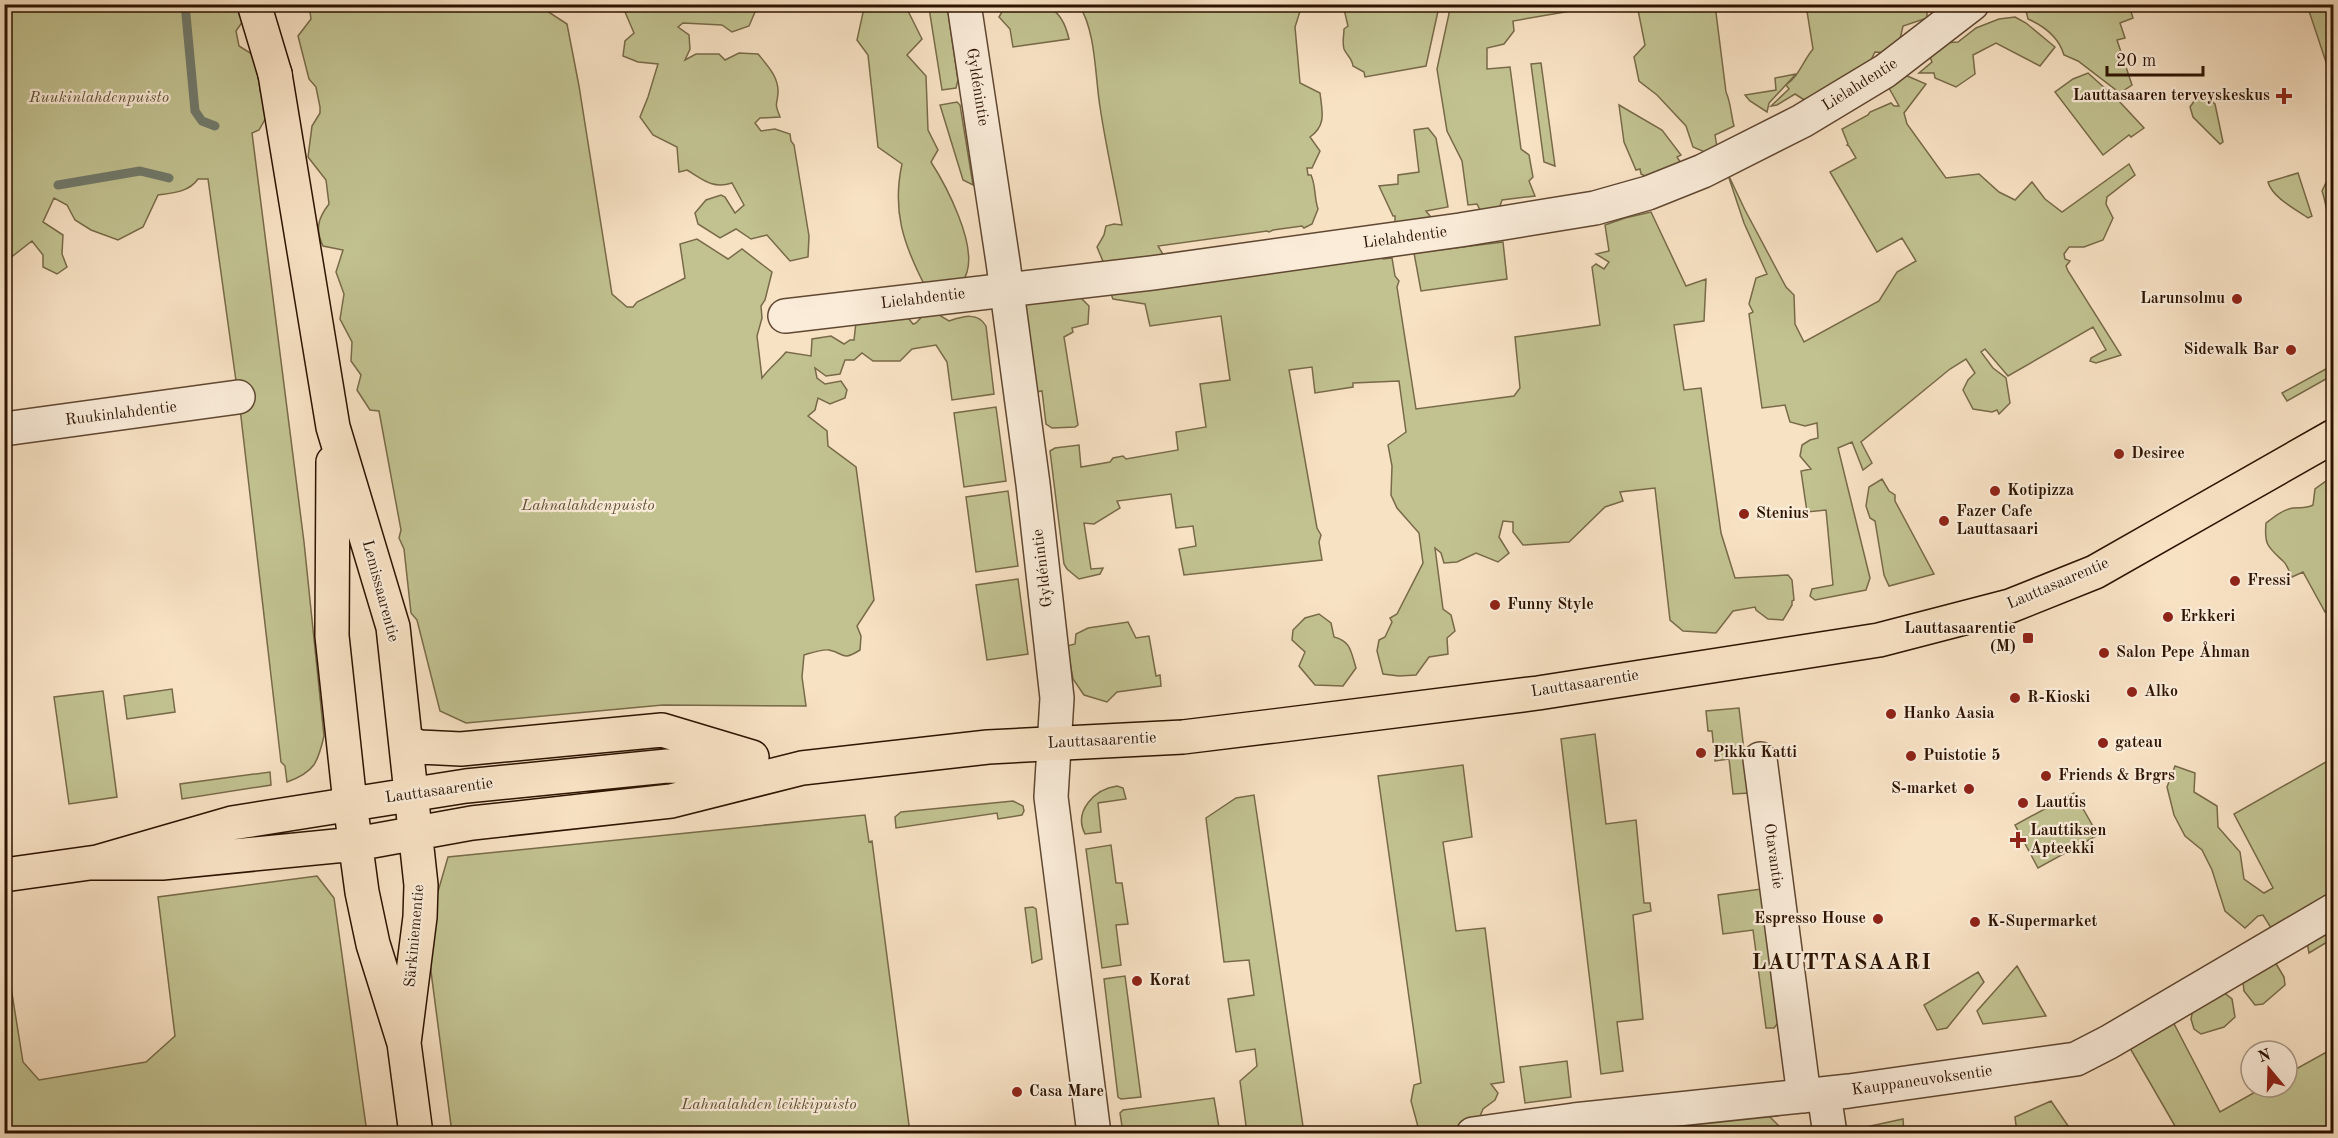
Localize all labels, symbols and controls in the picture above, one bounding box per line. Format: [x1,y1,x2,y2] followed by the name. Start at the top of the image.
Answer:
[2107,39,2203,77] scale bar
[963,47,991,127] street label: Gyldénintie
[2116,52,2156,70] text: 20 m
[1820,56,1900,114] street label: Lielahdentie
[2275,87,2293,105] marker: Lauttasaaren terveyskeskus
[2073,88,2270,104] place label: Lauttasaaren terveyskeskus
[28,90,169,106] park label: Ruukinlahdenpuisto
[1362,224,1448,252] street label: Lielahdentie
[880,286,966,312] street label: Lielahdentie
[2140,291,2225,307] place label: Larunsolmu
[2230,292,2244,306] marker: Larunsolmu
[2184,342,2279,358] place label: Sidewalk Bar
[2284,343,2298,357] marker: Sidewalk Bar
[64,399,178,429] street label: Ruukinlahdentie
[2131,446,2185,462] place label: Desiree
[2112,447,2126,461] marker: Desiree
[2007,483,2074,499] place label: Kotipizza
[1988,484,2002,498] marker: Kotipizza
[520,498,655,514] park label: Lahnalahdenpuisto
[1956,504,2039,538] place label: Fazer Cafe Lauttasaari
[1756,506,1809,522] place label: Stenius
[1737,507,1751,521] marker: Stenius
[1937,514,1951,528] marker: Fazer Cafe Lauttasaari
[1030,528,1056,608] street label: Gyldénintie
[359,538,401,644] street label: Lemissaarentie
[2005,555,2111,613] street label: Lauttasaarentie
[2247,573,2291,589] place label: Fressi
[2228,574,2242,588] marker: Fressi
[1507,597,1594,613] place label: Funny Style
[1488,598,1502,612] marker: Funny Style
[2180,609,2235,625] place label: Erkkeri
[2161,610,2175,624] marker: Erkkeri
[1904,621,2016,655] place label: Lauttasaarentie (M)
[2021,631,2035,645] marker: Lauttasaarentie (M)
[2116,641,2250,661] place label: Salon Pepe Åhman
[2097,646,2111,660] marker: Salon Pepe Åhman
[1530,668,1640,700] street label: Lauttasaarentie
[2144,684,2178,700] place label: Alko
[2125,685,2139,699] marker: Alko
[2027,690,2091,706] place label: R-Kioski
[2008,691,2022,705] marker: R-Kioski
[1903,706,1995,722] place label: Hanko Aasia
[1884,707,1898,721] marker: Hanko Aasia
[1047,730,1157,752] street label: Lauttasaarentie
[2115,735,2162,751] place label: gateau
[2096,736,2110,750] marker: gateau
[1713,745,1797,761] place label: Pikku Katti
[1694,746,1708,760] marker: Pikku Katti
[1923,748,2000,764] place label: Puistotie 5
[1904,749,1918,763] marker: Puistotie 5
[2058,768,2175,784] place label: Friends & Brgrs
[2039,769,2053,783] marker: Friends & Brgrs
[384,776,494,806] street label: Lauttasaarentie
[1891,781,1957,797] place label: S-market
[1962,782,1976,796] marker: S-market
[2035,795,2086,811] place label: Lauttis
[2016,796,2030,810] marker: Lauttis
[1760,822,1786,890] street label: Otavantie
[2030,823,2106,857] place label: Lauttiksen Apteekki
[2011,833,2025,847] marker: Lauttiksen Apteekki
[403,884,427,988] street label: Särkiniementie
[1754,911,1866,927] place label: Espresso House
[1871,912,1885,926] marker: Espresso House
[1987,914,2098,930] place label: K-Supermarket
[1968,915,1982,929] marker: K-Supermarket
[1751,952,1933,974] district label: LAUTTASAARI
[1149,973,1190,989] place label: Korat
[1130,974,1144,988] marker: Korat
[2239,1039,2299,1099] north arrow
[2256,1047,2274,1066] text: N
[1851,1063,1993,1099] street label: Kauppaneuvoksentie
[1029,1084,1104,1100] place label: Casa Mare
[1010,1085,1024,1099] marker: Casa Mare
[680,1097,857,1113] park label: Lahnalahden leikkipuisto

